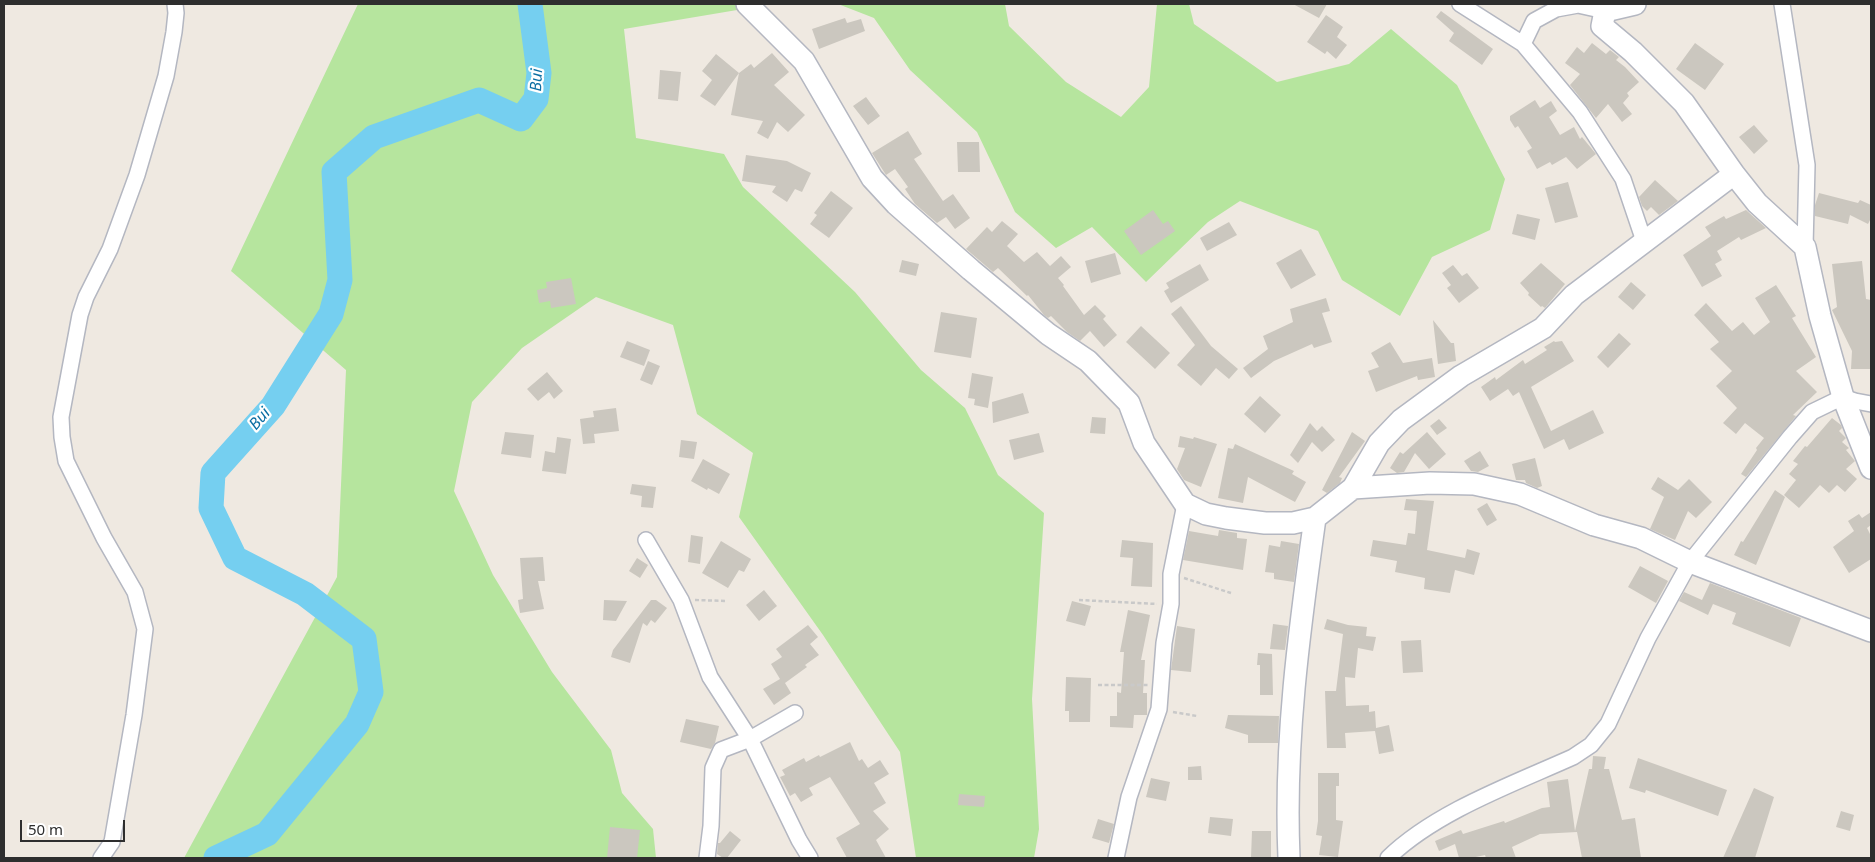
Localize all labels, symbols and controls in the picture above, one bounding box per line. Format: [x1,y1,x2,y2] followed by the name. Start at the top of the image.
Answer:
[527,68,547,92] water label: Bui
[245,404,275,434] water label: Bui
[22,810,128,842] scale bar
[28,819,63,839] text: 50 m

